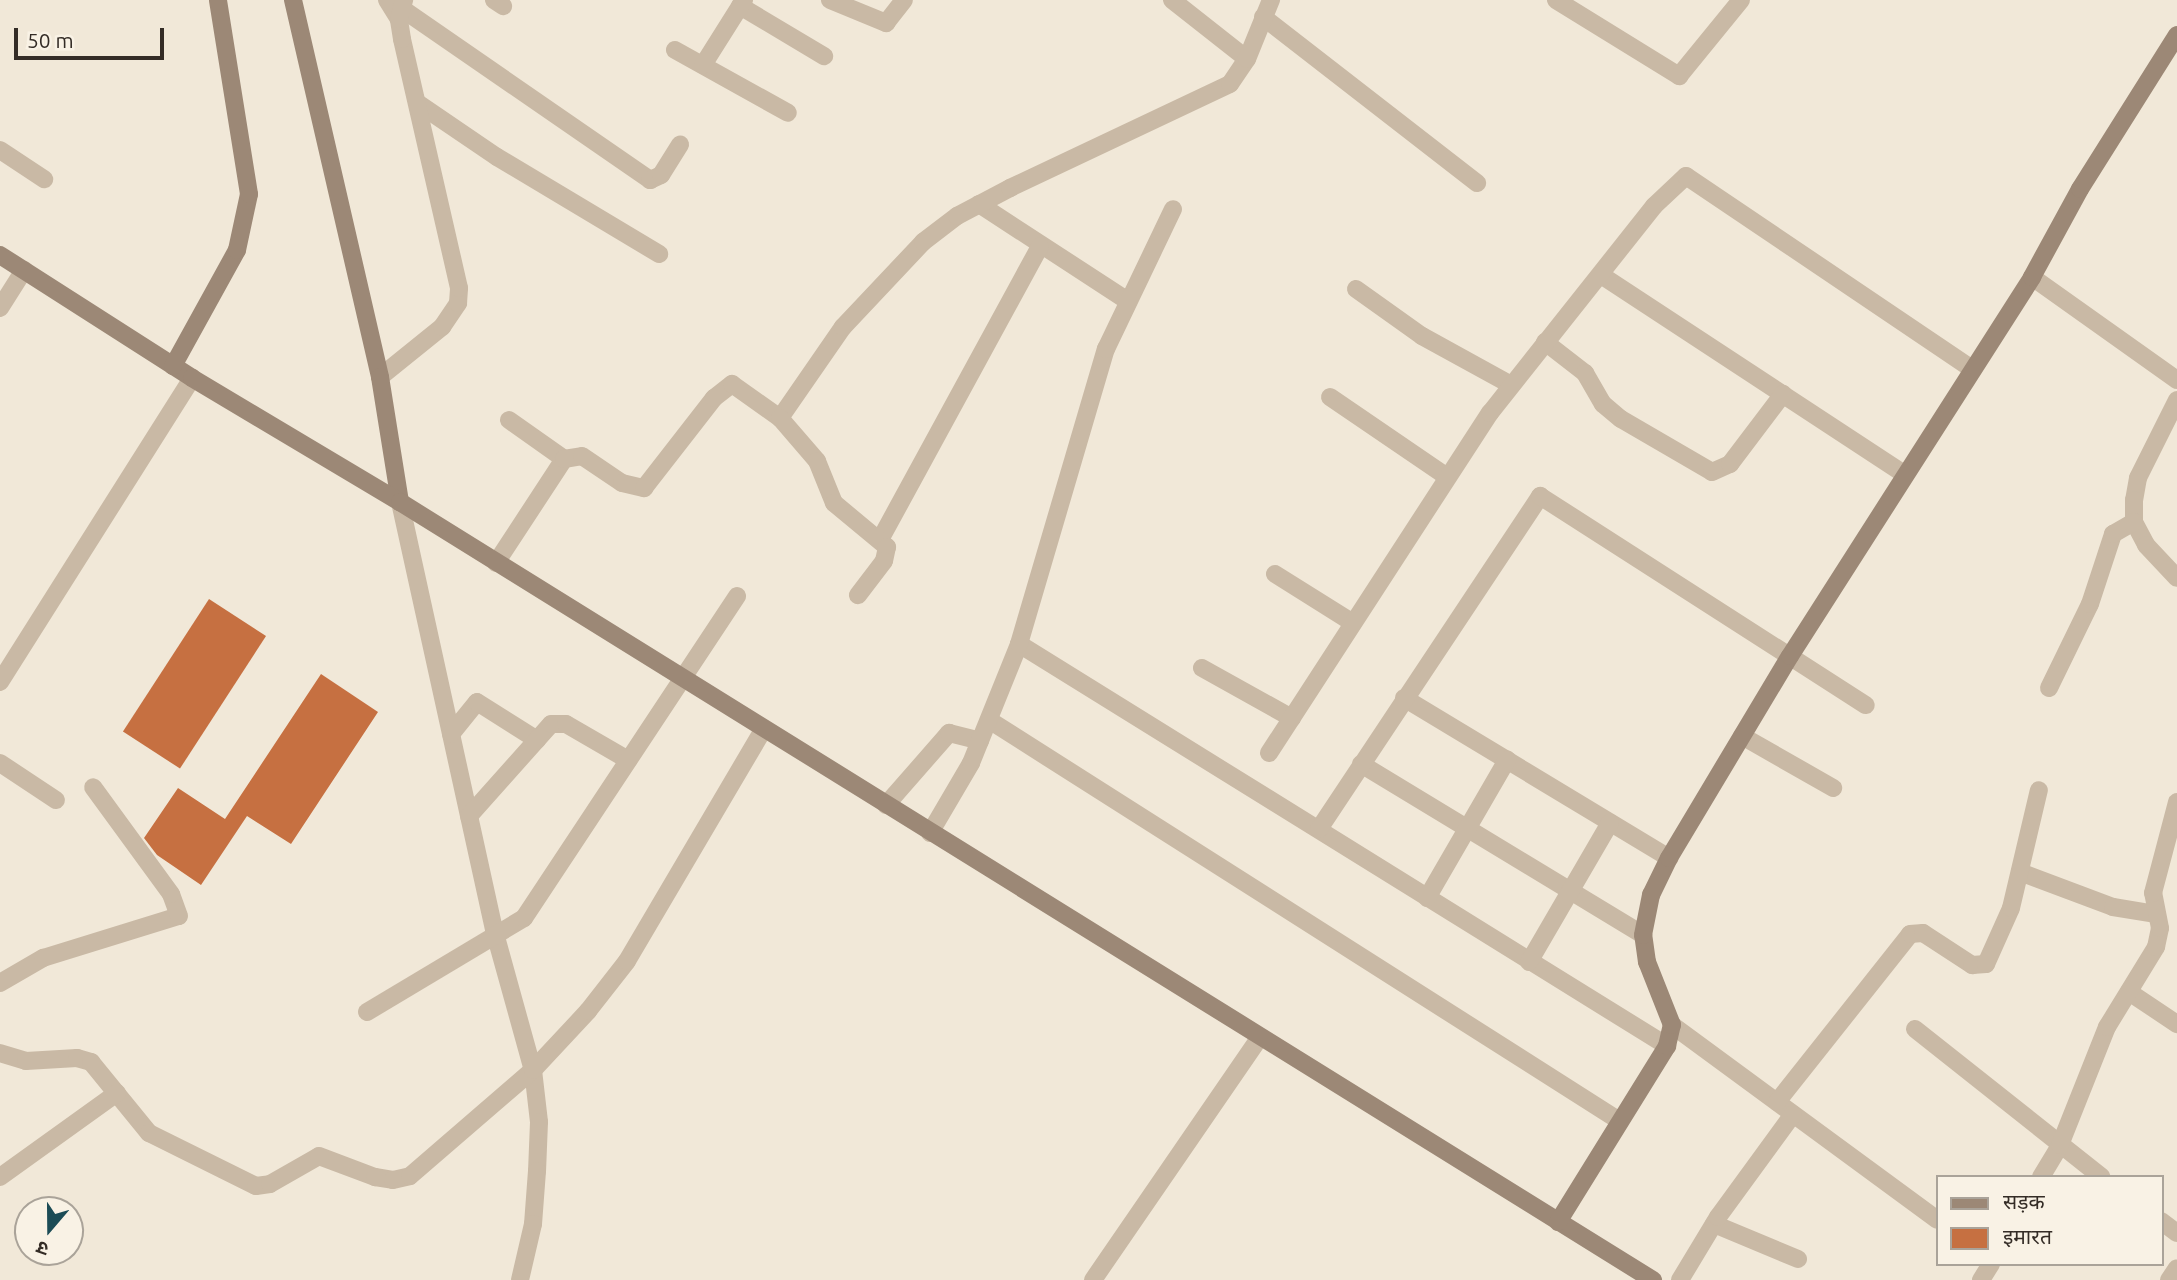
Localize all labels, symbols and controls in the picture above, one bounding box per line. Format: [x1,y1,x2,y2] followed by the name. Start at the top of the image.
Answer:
[18,14,168,58] scale bar
[27,28,74,52] text: 50 m
[1936,1175,2163,1266] legend
[2003,1189,2045,1213] text: सड़क
[14,1196,84,1266] north arrow
[2003,1224,2052,1248] text: इमारत
[34,1237,51,1261] text: उ

